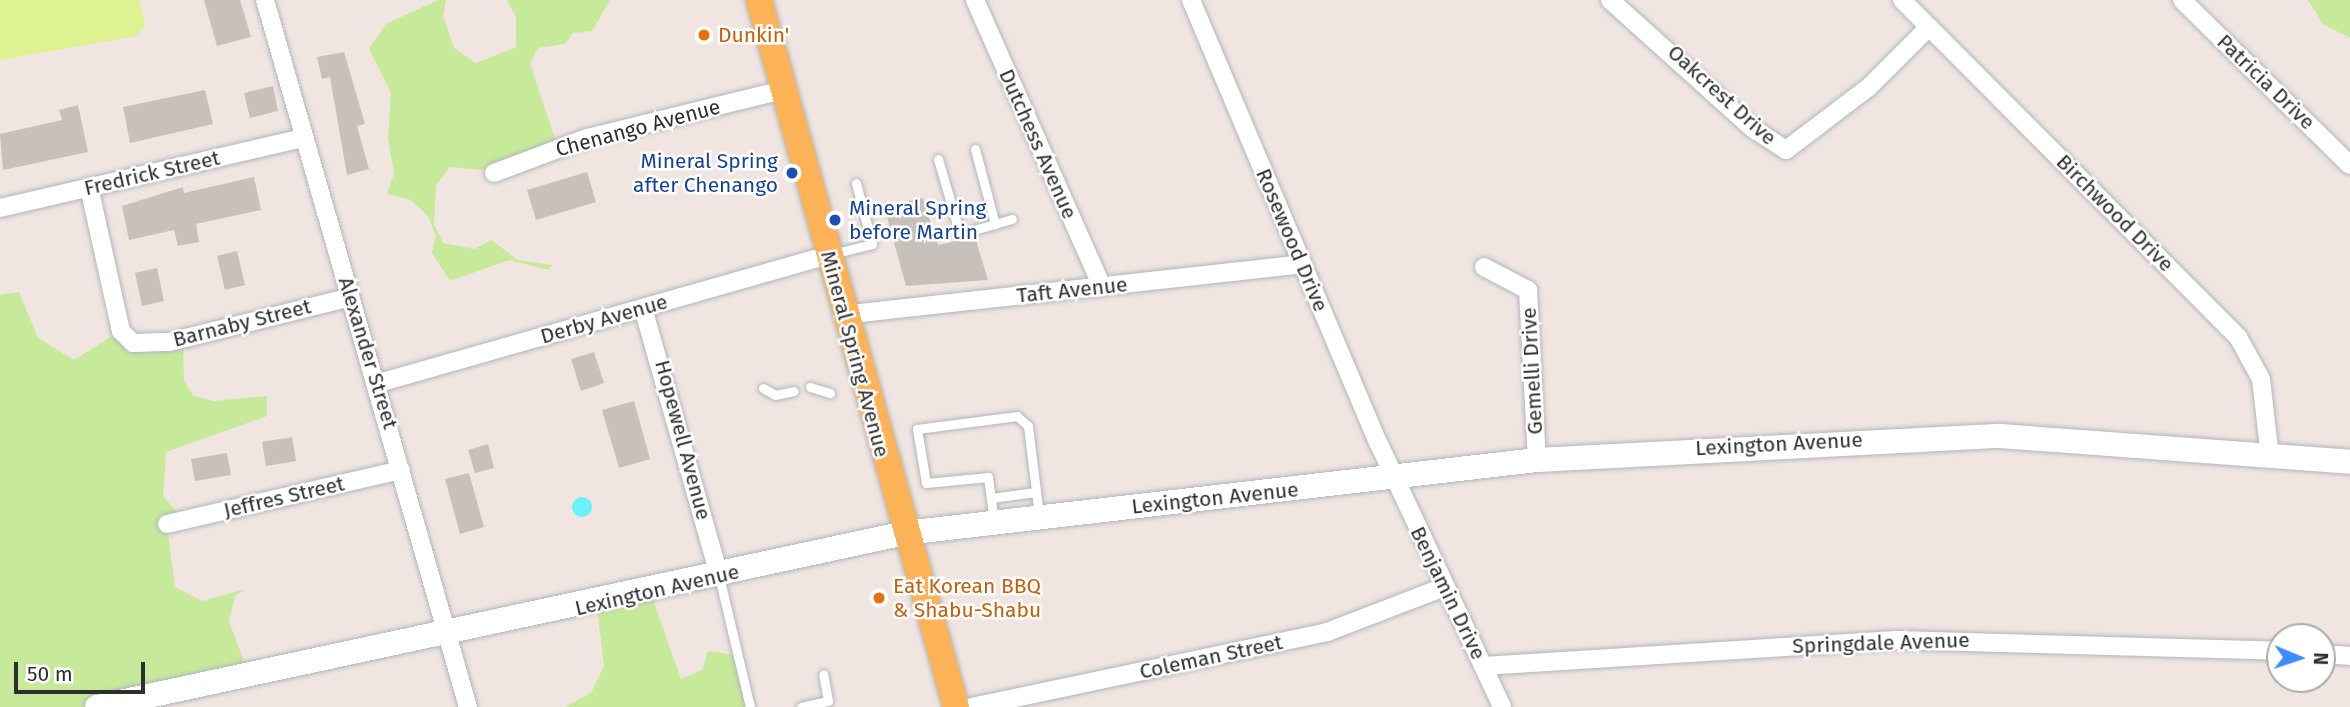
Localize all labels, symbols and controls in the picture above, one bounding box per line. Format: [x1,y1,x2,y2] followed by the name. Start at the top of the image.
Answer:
[718,22,789,48] place label: Dunkin'
[696,27,712,43] marker: Dunkin'
[2212,29,2320,135] street label: Patricia Drive
[1662,40,1782,150] street label: Oakcrest Drive
[994,65,1082,223] street label: Dutchess Avenue
[553,94,723,162] street label: Chenango Avenue
[82,145,222,201] street label: Fredrick Street
[633,148,778,198] place label: Mineral Spring after Chenango
[2051,149,2179,277] street label: Birchwood Drive
[784,165,800,181] marker: Mineral Spring after Chenango
[1251,165,1333,315] street label: Rosewood Drive
[849,195,986,245] place label: Mineral Spring before Martin
[827,212,843,228] marker: Mineral Spring before Martin
[815,248,895,460] street label: Mineral Spring Avenue
[1015,272,1129,308] street label: Taft Avenue
[333,274,403,432] street label: Alexander Street
[538,289,670,349] street label: Derby Avenue
[170,294,314,352] street label: Barnaby Street
[1516,307,1548,435] street label: Gemelli Drive
[650,357,716,523] street label: Hopewell Avenue
[1695,427,1863,461] street label: Lexington Avenue
[221,471,347,523] street label: Jeffres Street
[1130,477,1300,519] street label: Lexington Avenue
[1405,522,1491,664] street label: Benjamin Drive
[573,559,741,621] street label: Lexington Avenue
[893,573,1041,623] place label: Eat Korean BBQ & Shabu-Shabu
[871,590,887,606] marker: Eat Korean BBQ & Shabu-Shabu
[2266,623,2336,693] north arrow
[1792,627,1970,659] street label: Springdale Avenue
[1137,630,1285,684] street label: Coleman Street
[18,648,149,692] scale bar
[2309,652,2332,665] text: N
[27,661,73,687] text: 50 m

